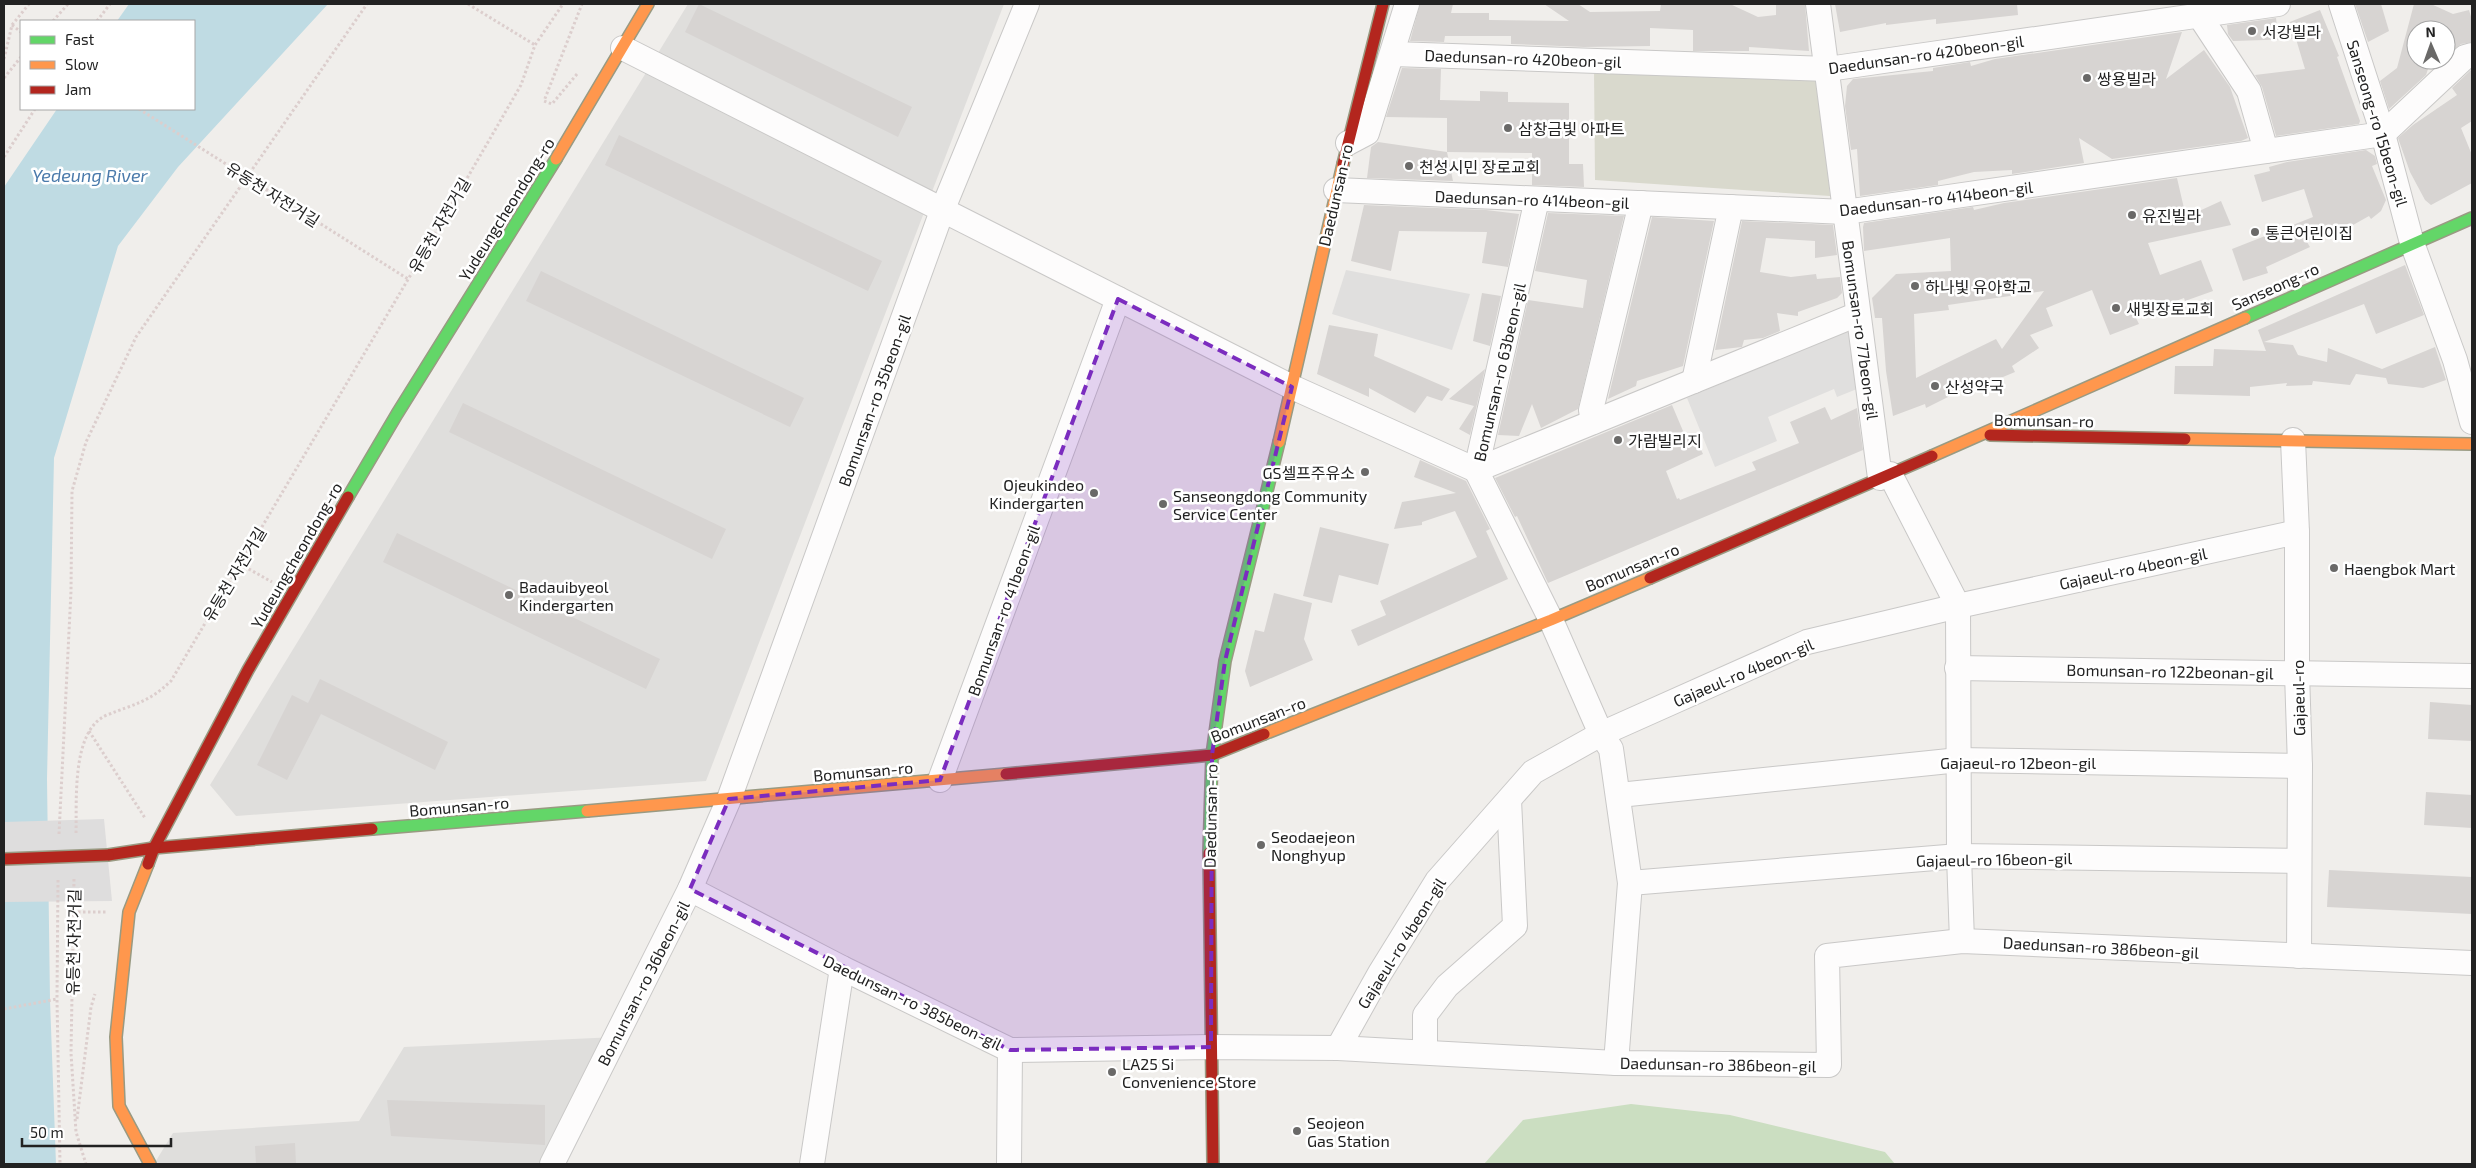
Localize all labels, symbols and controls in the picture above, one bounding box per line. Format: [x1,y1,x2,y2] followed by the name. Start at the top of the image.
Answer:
[20,20,195,110] legend
[2406,20,2456,70] north arrow
[2262,22,2321,41] place label: 서강빌라
[2425,23,2436,40] text: N
[2246,25,2258,37] marker: 서강빌라
[65,30,95,48] text: Fast
[1827,31,2025,77] street label: Daedunsan-ro 420beon-gil
[2344,37,2412,209] street label: Sanseong-ro 15beon-gil
[1424,45,1622,71] street label: Daedunsan-ro 420beon-gil
[65,55,99,73] text: Slow
[2097,69,2156,88] place label: 쌍용빌라
[2081,72,2093,84] marker: 쌍용빌라
[65,80,91,98] text: Jam
[1518,119,1625,138] place label: 삼창금빛 아파트
[1502,122,1514,134] marker: 삼창금빛 아파트
[454,134,558,284] street label: Yudeungcheondong-ro
[1314,142,1356,248] street label: Daedunsan-ro
[1419,157,1540,176] place label: 천성시민 장로교회
[223,158,323,230] street label: 유동천 자전거길
[1403,160,1415,172] marker: 천성시민 장로교회
[32,164,149,186] water label: Yedeung River
[404,174,474,276] street label: 유등천 자전거길
[1838,177,2034,219] street label: Daedunsan-ro 414beon-gil
[1434,186,1630,212] street label: Daedunsan-ro 414beon-gil
[2142,206,2201,225] place label: 유진빌라
[2126,209,2138,221] marker: 유진빌라
[2265,223,2353,242] place label: 통큰어린이집
[2249,226,2261,238] marker: 통큰어린이집
[1839,239,1883,421] street label: Bomunsan-ro 77beon-gil
[2228,258,2322,314] street label: Sanseong-ro
[1925,277,2032,296] place label: 하나빛 유아학교
[1909,280,1921,292] marker: 하나빛 유아학교
[1469,281,1529,463] street label: Bomunsan-ro 63beon-gil
[2126,299,2214,318] place label: 새빛장로교회
[2110,302,2122,314] marker: 새빛장로교회
[834,311,914,489] street label: Bomunsan-ro 35beon-gil
[1945,377,2004,396] place label: 산성약국
[1929,380,1941,392] marker: 산성약국
[1994,410,2094,430] street label: Bomunsan-ro
[1628,431,1702,450] place label: 가람빌리지
[1612,434,1624,446] marker: 가람빌리지
[1262,463,1355,482] place label: GS셀프주유소
[1359,466,1371,478] marker: GS셀프주유소
[989,475,1084,512] place label: Ojeukindeo Kindergarten
[246,479,346,631] street label: Yudeungcheondong-ro
[1173,486,1368,523] place label: Sanseongdong Community Service Center
[1088,487,1100,499] marker: Ojeukindeo Kindergarten
[1157,498,1169,510] marker: Sanseongdong Community Service Center
[963,522,1043,698] street label: Bomunsan-ro 41beon-gil
[198,523,270,625] street label: 유등천 자전거길
[1582,539,1682,595] street label: Bomunsan-ro
[2057,543,2209,594] street label: Gajaeul-ro 4beon-gil
[2344,559,2455,578] place label: Haengbok Mart
[2328,562,2340,574] marker: Haengbok Mart
[519,577,614,614] place label: Badauibyeol Kindergarten
[503,589,515,601] marker: Badauibyeol Kindergarten
[1670,634,1817,711] street label: Gajaeul-ro 4beon-gil
[2066,660,2274,682] street label: Bomunsan-ro 122beonan-gil
[2288,660,2309,736] street label: Gajaeul-ro
[1208,692,1308,746] street label: Bomunsan-ro
[1940,753,2096,773] street label: Gajaeul-ro 12beon-gil
[812,757,914,785] street label: Bomunsan-ro
[1200,764,1220,868] street label: Daedunsan-ro
[408,792,510,820] street label: Bomunsan-ro
[1271,827,1355,864] place label: Seodaejeon Nonghyup
[1255,839,1267,851] marker: Seodaejeon Nonghyup
[1916,848,2073,871] street label: Gajaeul-ro 16beon-gil
[1353,874,1450,1012] street label: Gajaeul-ro 4beon-gil
[63,889,83,995] street label: 유등천 자전거길
[593,897,693,1069] street label: Bomunsan-ro 36beon-gil
[2002,932,2200,962] street label: Daedunsan-ro 386beon-gil
[821,951,1005,1054] street label: Daedunsan-ro 385beon-gil
[1620,1053,1817,1075] street label: Daedunsan-ro 386beon-gil
[1122,1054,1256,1091] place label: LA25 Si Convenience Store
[1106,1066,1118,1078] marker: LA25 Si Convenience Store
[1307,1113,1390,1150] place label: Seojeon Gas Station
[22,1116,171,1148] scale bar
[30,1123,64,1141] text: 50 m
[1291,1125,1303,1137] marker: Seojeon Gas Station

